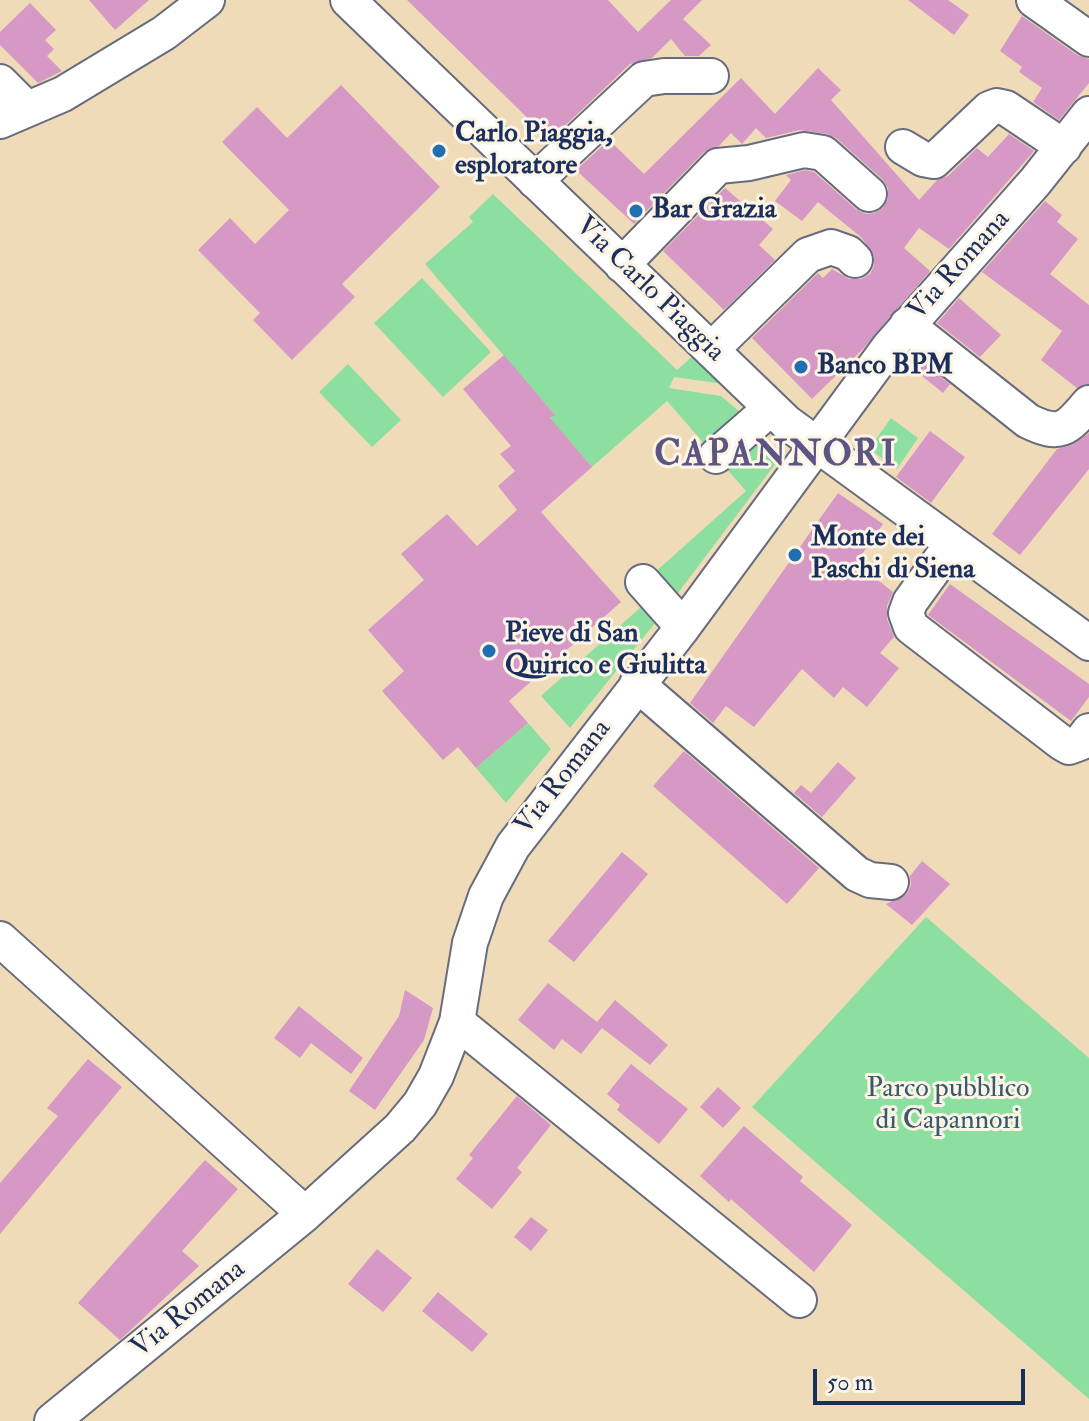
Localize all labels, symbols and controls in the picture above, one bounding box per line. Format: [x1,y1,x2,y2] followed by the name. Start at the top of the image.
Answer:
[455,118,613,184] place label: Carlo Piaggia, esploratore
[430,142,448,160] marker: Carlo Piaggia, esploratore
[652,194,776,228] place label: Bar Grazia
[627,202,645,220] marker: Bar Grazia
[902,204,1018,328] street label: Via Romana
[567,210,731,370] street label: Via Carlo Piaggia
[817,350,953,384] place label: Banco BPM
[792,358,810,376] marker: Banco BPM
[654,435,898,479] district label: CAPANNORI
[811,522,975,588] place label: Monte dei Paschi di Siena
[786,546,804,564] marker: Monte dei Paschi di Siena
[505,618,706,684] place label: Pieve di San Quirico e Giulitta
[480,642,498,660] marker: Pieve di San Quirico e Giulitta
[509,714,619,842] street label: Via Romana
[866,1073,1030,1139] park label: Parco pubblico di Capannori
[125,1254,253,1366] street label: Via Romana
[817,1353,1029,1403] scale bar
[827,1367,873,1398] text: 50 m

